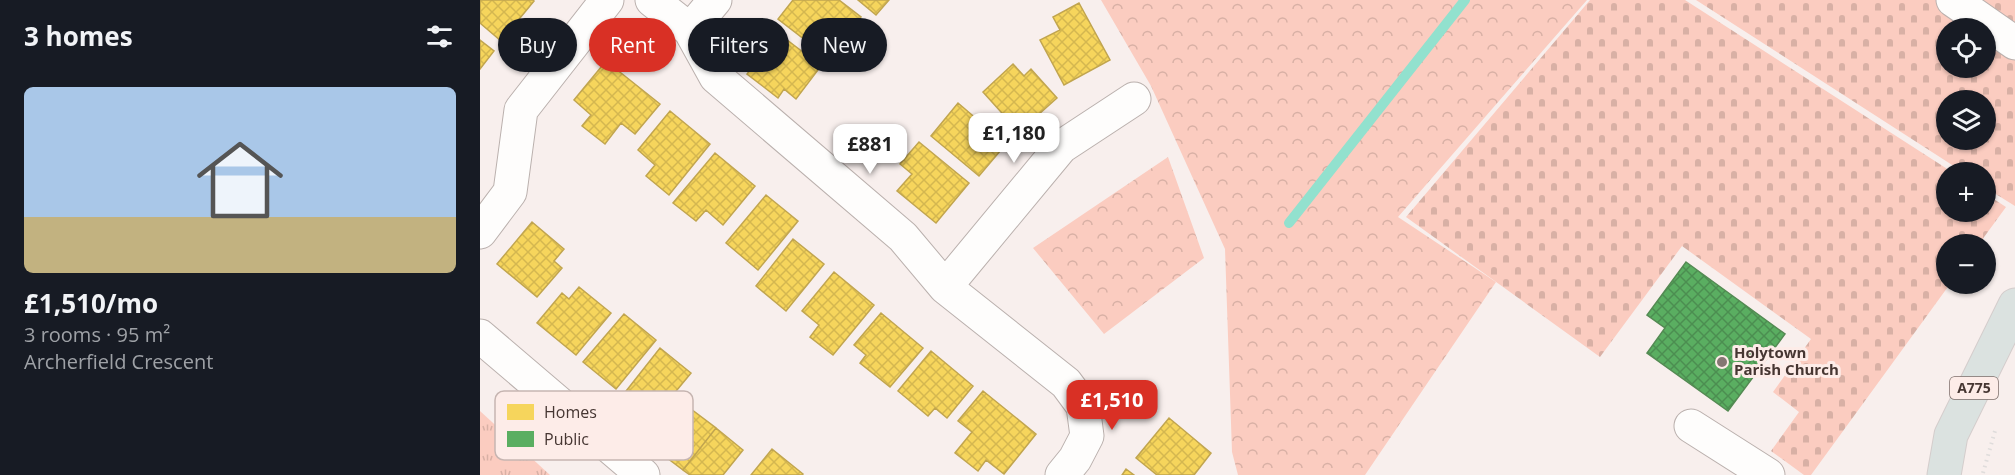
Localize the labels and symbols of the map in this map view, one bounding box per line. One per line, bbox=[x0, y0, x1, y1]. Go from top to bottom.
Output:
pin: £1,180 bbox=[965, 113, 1063, 164]
pin: £881 bbox=[834, 124, 906, 175]
place label: Holytown Parish Church bbox=[1734, 342, 1839, 379]
marker: Holytown Parish Church bbox=[1715, 355, 1729, 369]
road number: A775 bbox=[1950, 377, 1998, 399]
pin: £1,510 bbox=[1063, 380, 1161, 431]
legend bbox=[495, 391, 693, 460]
text: Homes bbox=[544, 401, 597, 423]
text: Public bbox=[544, 428, 589, 450]

